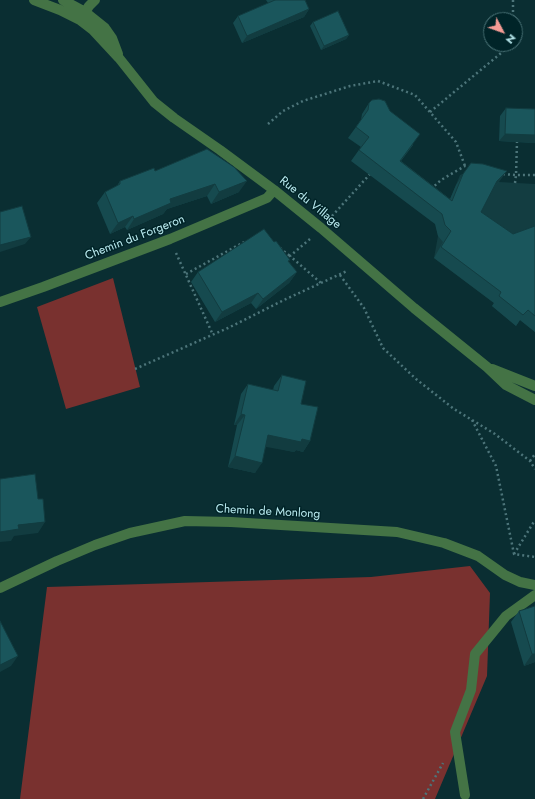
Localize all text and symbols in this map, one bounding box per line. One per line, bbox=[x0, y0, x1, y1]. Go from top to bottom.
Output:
north arrow bbox=[483, 12, 523, 52]
text: N bbox=[502, 31, 520, 48]
street label: Rue du Village bbox=[276, 174, 344, 232]
street label: Chemin du Forgeron bbox=[83, 212, 187, 264]
street label: Chemin de Monlong bbox=[215, 502, 321, 522]

